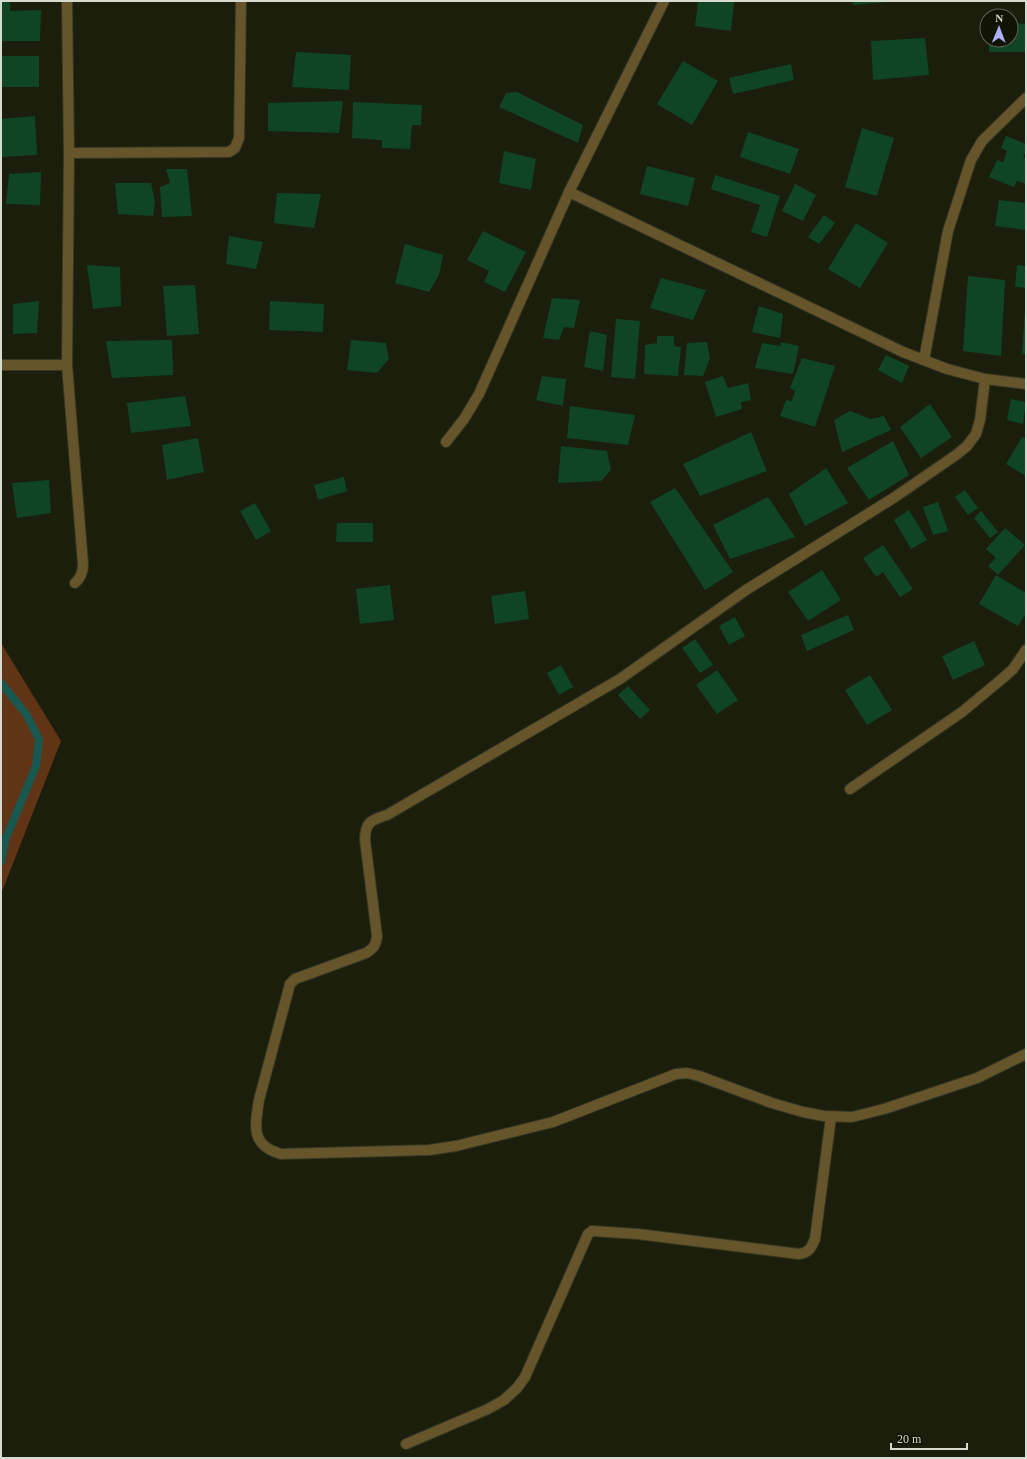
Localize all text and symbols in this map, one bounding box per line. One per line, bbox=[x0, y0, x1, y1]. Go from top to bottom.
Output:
north arrow bbox=[979, 8, 1019, 48]
text: N bbox=[995, 12, 1003, 24]
scale bar bbox=[891, 1425, 967, 1451]
text: 20 m bbox=[897, 1432, 922, 1446]

